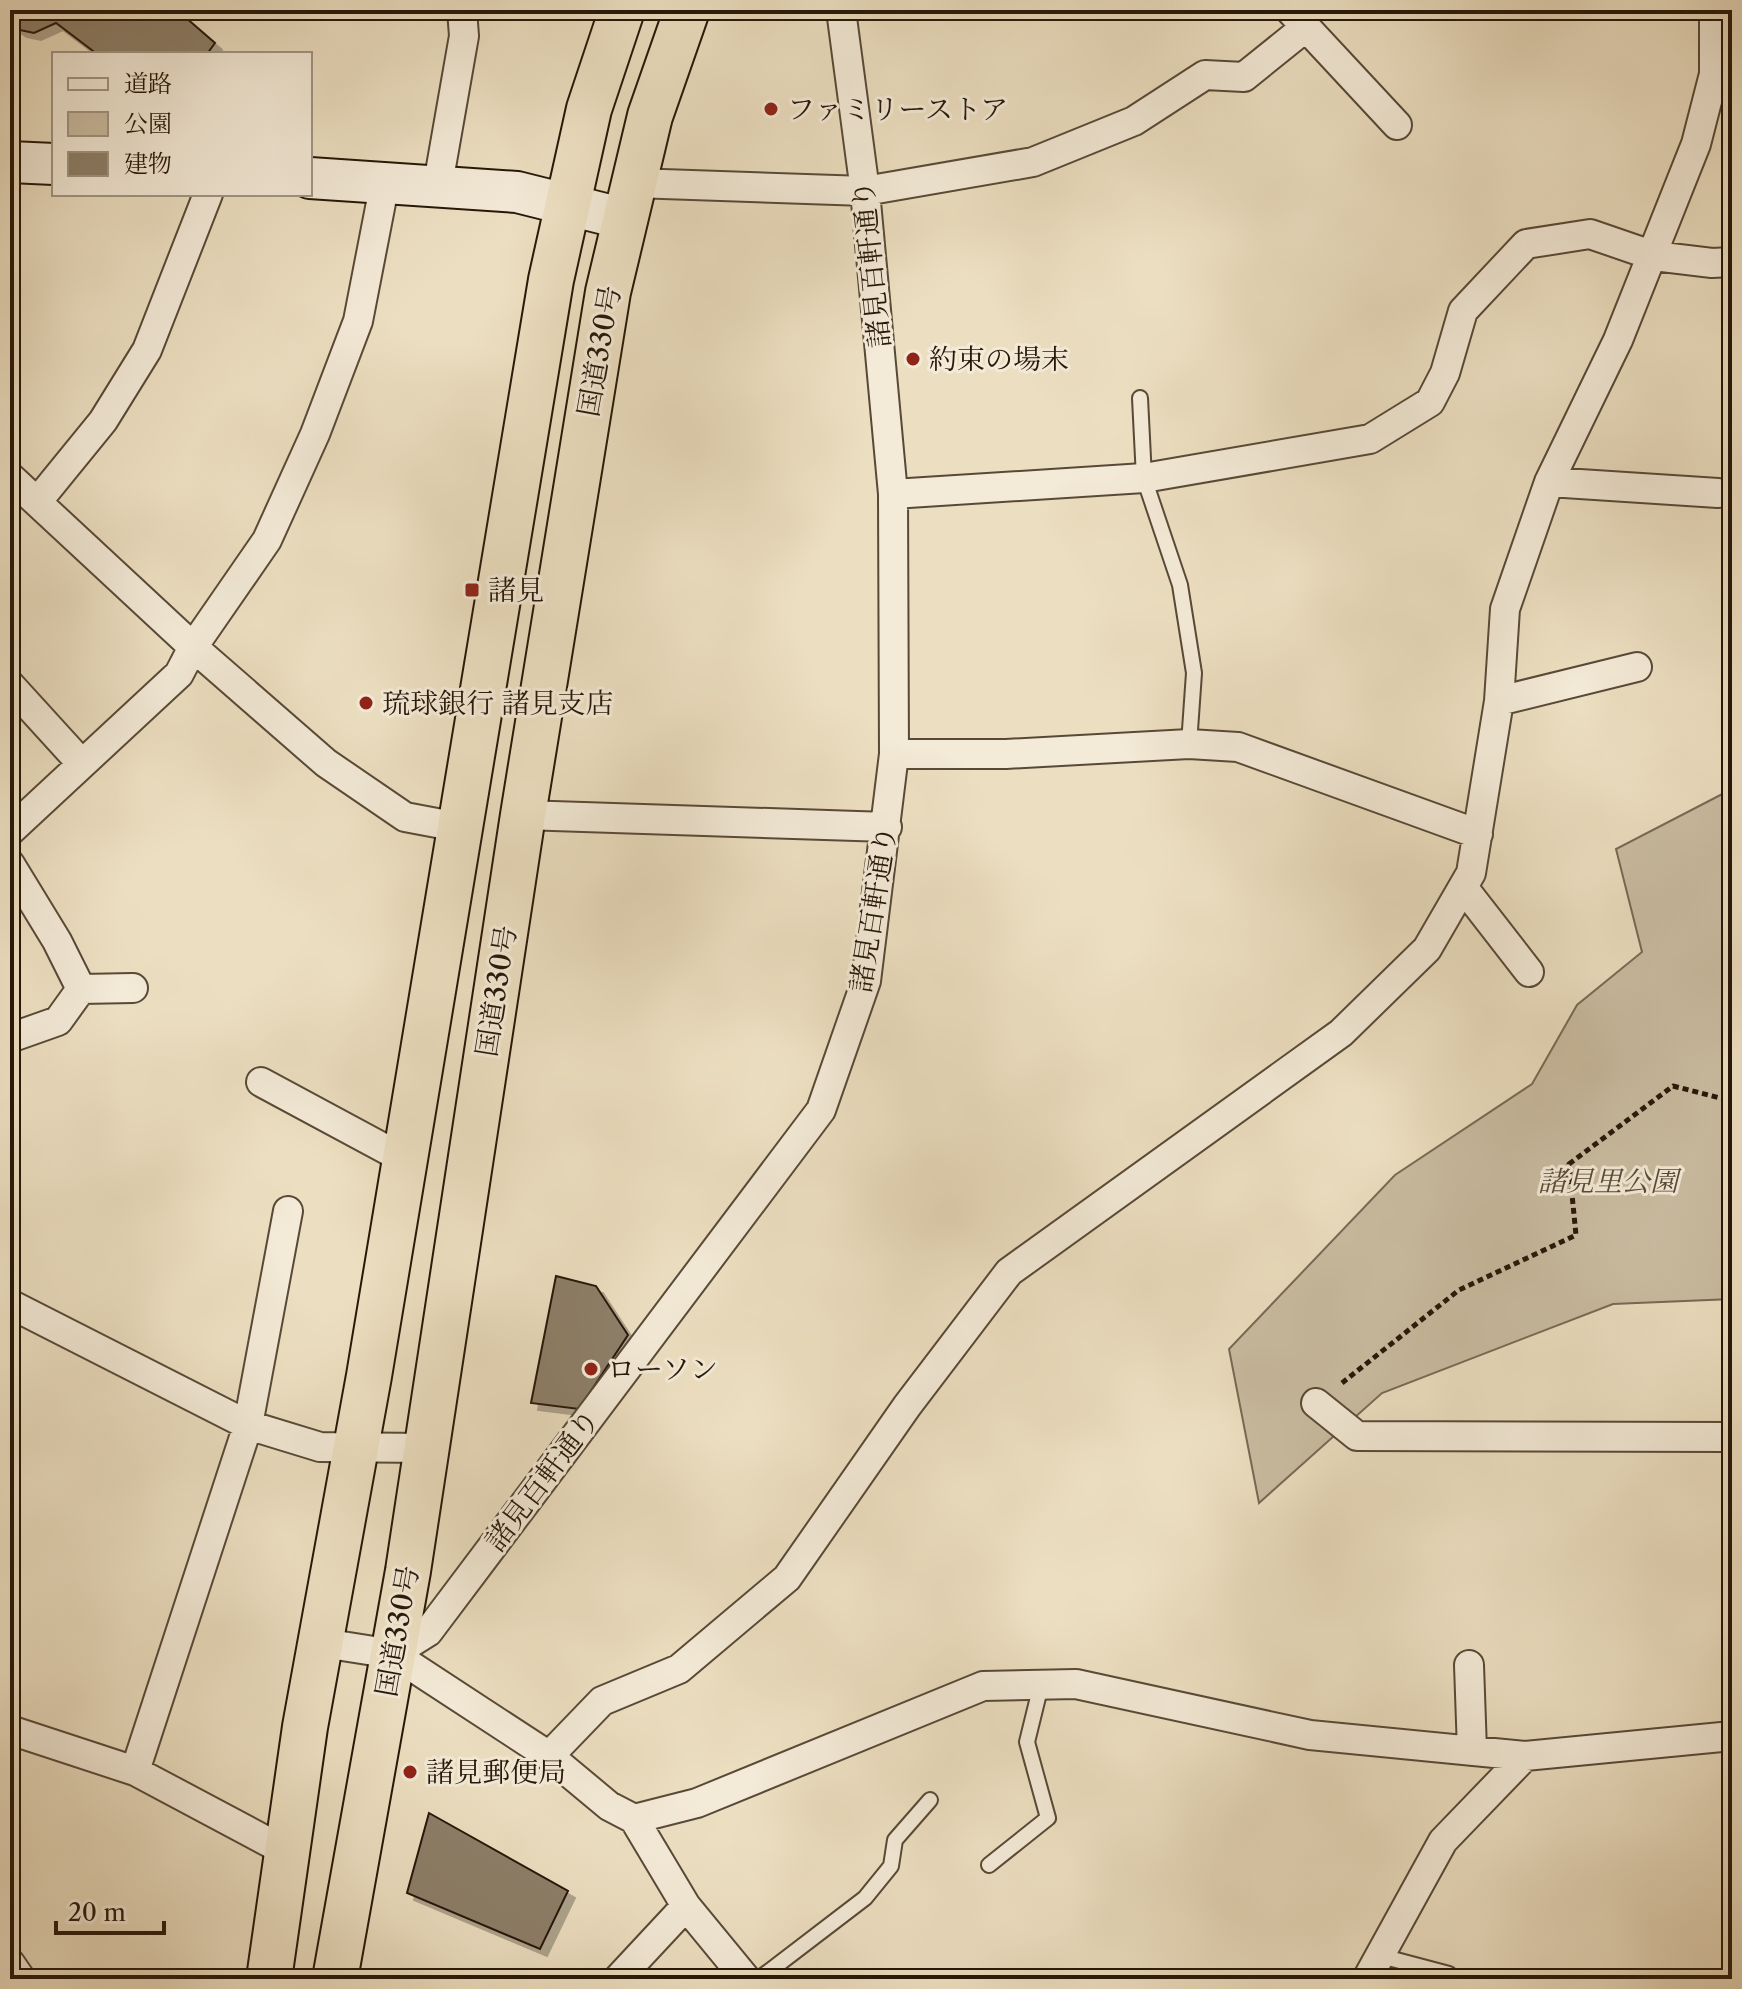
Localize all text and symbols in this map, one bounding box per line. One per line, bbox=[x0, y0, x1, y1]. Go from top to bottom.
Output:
legend bbox=[52, 52, 312, 196]
text: 道路 bbox=[124, 69, 172, 98]
place label: ファミリーストア bbox=[787, 92, 1008, 126]
marker: ファミリーストア bbox=[762, 100, 780, 118]
text: 公園 bbox=[124, 109, 172, 138]
text: 建物 bbox=[124, 149, 172, 178]
street label: 諸見百軒通り bbox=[845, 179, 897, 349]
street label: 国道330号 bbox=[571, 283, 627, 419]
place label: 約束の場末 bbox=[929, 342, 1069, 376]
marker: 約束の場末 bbox=[904, 350, 922, 368]
place label: 諸見 bbox=[488, 573, 544, 607]
marker: 諸見 bbox=[463, 581, 481, 599]
place label: 琉球銀行 諸見支店 bbox=[382, 686, 613, 720]
marker: 琉球銀行 諸見支店 bbox=[357, 694, 375, 712]
street label: 諸見百軒通り bbox=[843, 823, 903, 995]
street label: 国道330号 bbox=[469, 923, 523, 1059]
park label: 諸見里公園 bbox=[1538, 1164, 1682, 1198]
place label: ローソン bbox=[607, 1352, 718, 1386]
marker: ローソン bbox=[582, 1360, 600, 1378]
street label: 諸見百軒通り bbox=[478, 1403, 606, 1557]
street label: 国道330号 bbox=[369, 1563, 425, 1699]
place label: 諸見郵便局 bbox=[426, 1755, 566, 1789]
marker: 諸見郵便局 bbox=[401, 1763, 419, 1781]
scale bar bbox=[56, 1885, 164, 1935]
text: 20 m bbox=[68, 1898, 126, 1927]

